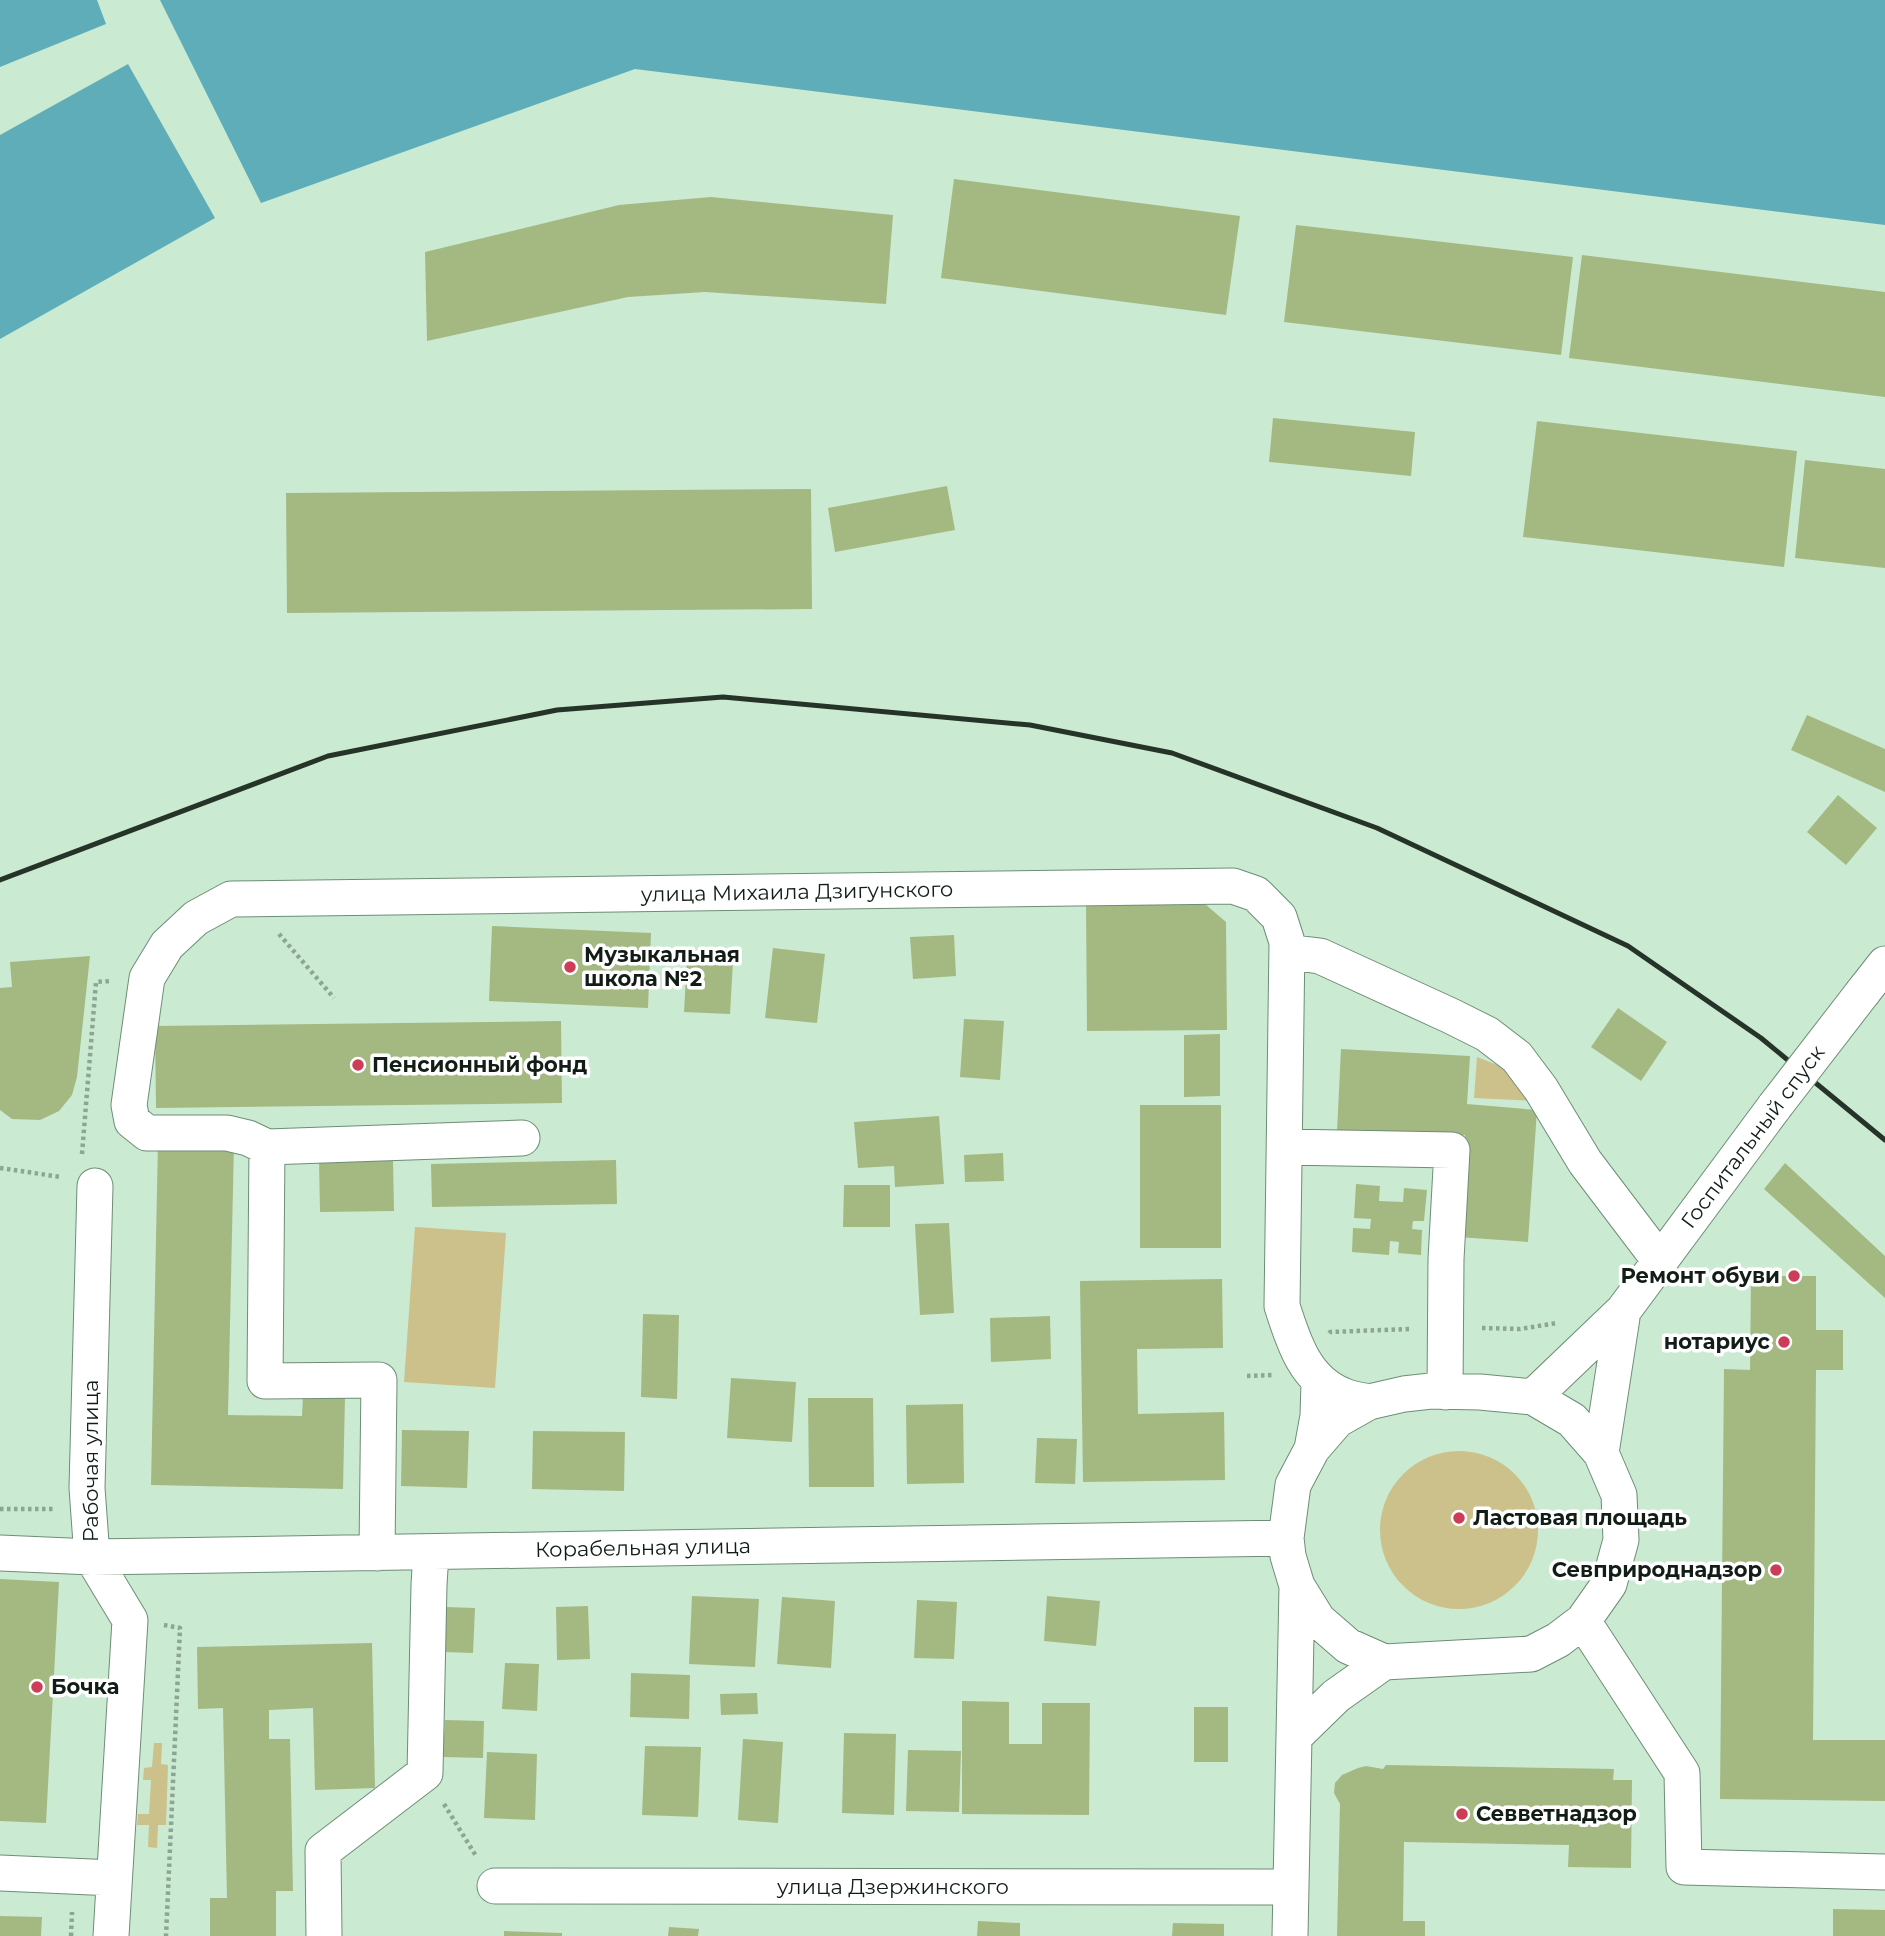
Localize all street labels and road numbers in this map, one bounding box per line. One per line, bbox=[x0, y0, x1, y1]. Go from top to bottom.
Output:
street label: улица Михаила Дзигунского bbox=[640, 876, 953, 907]
street label: Госпитальный спуск bbox=[1676, 1040, 1830, 1233]
street label: Рабочая улица bbox=[78, 1380, 103, 1542]
street label: Корабельная улица bbox=[535, 1533, 751, 1562]
street label: улица Дзержинского bbox=[776, 1874, 1009, 1899]

